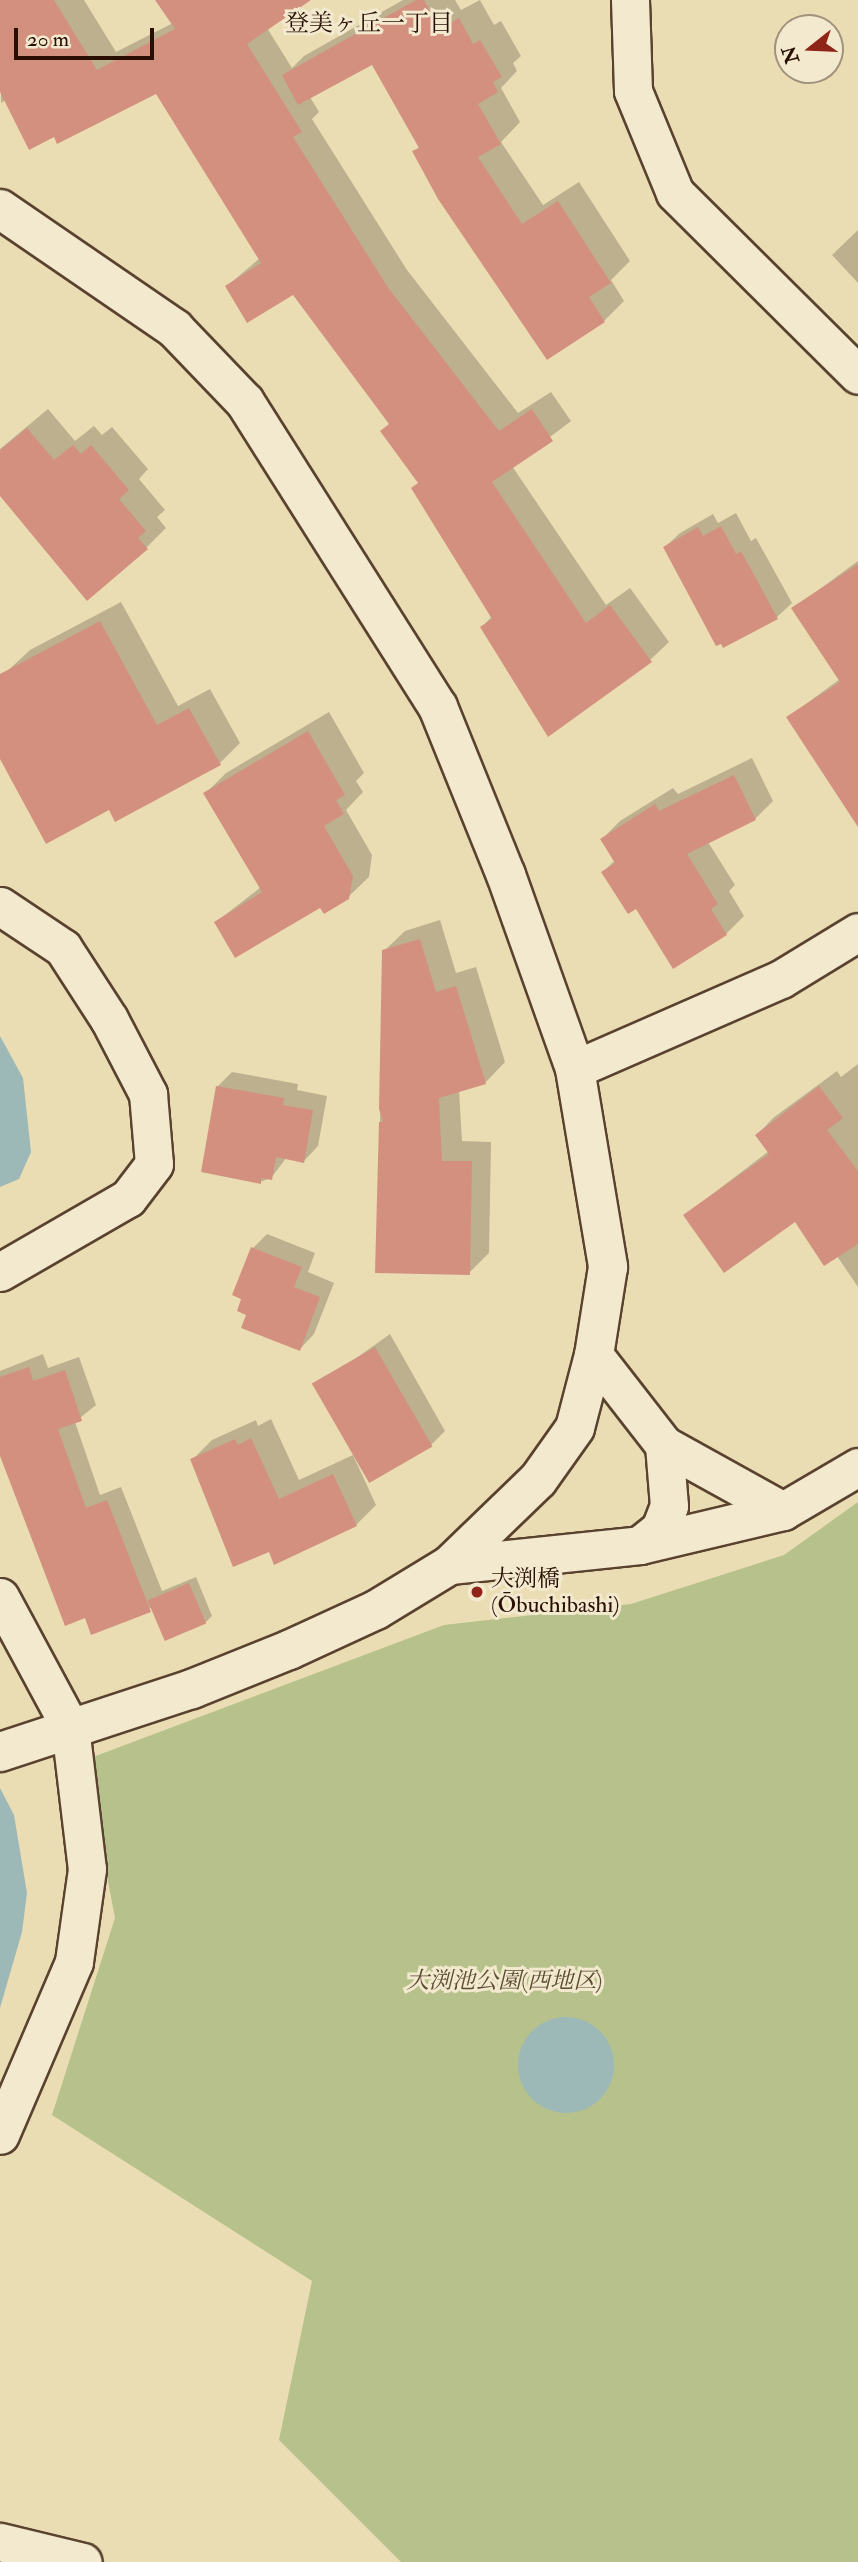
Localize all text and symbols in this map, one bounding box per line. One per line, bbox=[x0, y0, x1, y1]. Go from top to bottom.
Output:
district label: 登美ヶ丘一丁目 bbox=[285, 10, 453, 38]
scale bar bbox=[18, 14, 158, 58]
north arrow bbox=[774, 14, 844, 84]
text: 20 m bbox=[27, 26, 69, 53]
text: N bbox=[777, 43, 805, 67]
place label: 大渕橋 (Ōbuchibashi) bbox=[491, 1565, 619, 1619]
marker: 大渕橋 (Ōbuchibashi) bbox=[469, 1584, 485, 1600]
park label: 大渕池公園(西地区) bbox=[406, 1967, 602, 1995]

